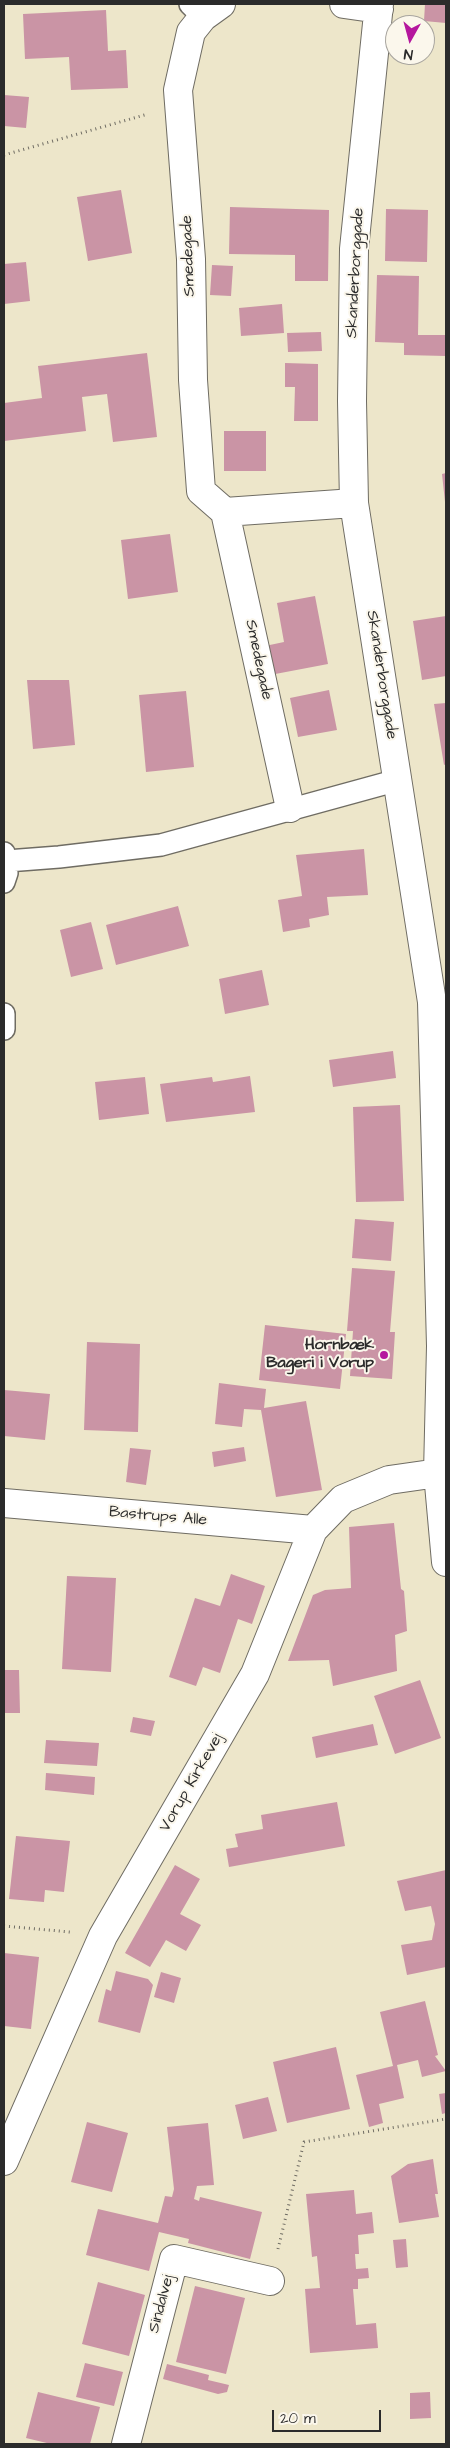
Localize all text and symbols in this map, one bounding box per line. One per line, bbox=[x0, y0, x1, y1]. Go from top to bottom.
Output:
north arrow bbox=[385, 15, 435, 65]
text: N bbox=[403, 43, 414, 64]
street label: Skanderborggade bbox=[343, 207, 369, 339]
street label: Smedegade bbox=[178, 215, 200, 297]
street label: Skanderborggade bbox=[361, 609, 401, 741]
street label: Smedegade bbox=[240, 618, 276, 702]
place label: Hornbæk Bageri i Vorup bbox=[266, 1336, 374, 1374]
marker: Hornbæk Bageri i Vorup bbox=[378, 1349, 390, 1361]
street label: Bastrups Alle bbox=[108, 1503, 208, 1531]
street label: Vorup Kirkevej bbox=[156, 1730, 228, 1836]
street label: Sindalvej bbox=[145, 2273, 179, 2335]
scale bar bbox=[275, 2400, 384, 2432]
text: 20 m bbox=[280, 2408, 316, 2429]

